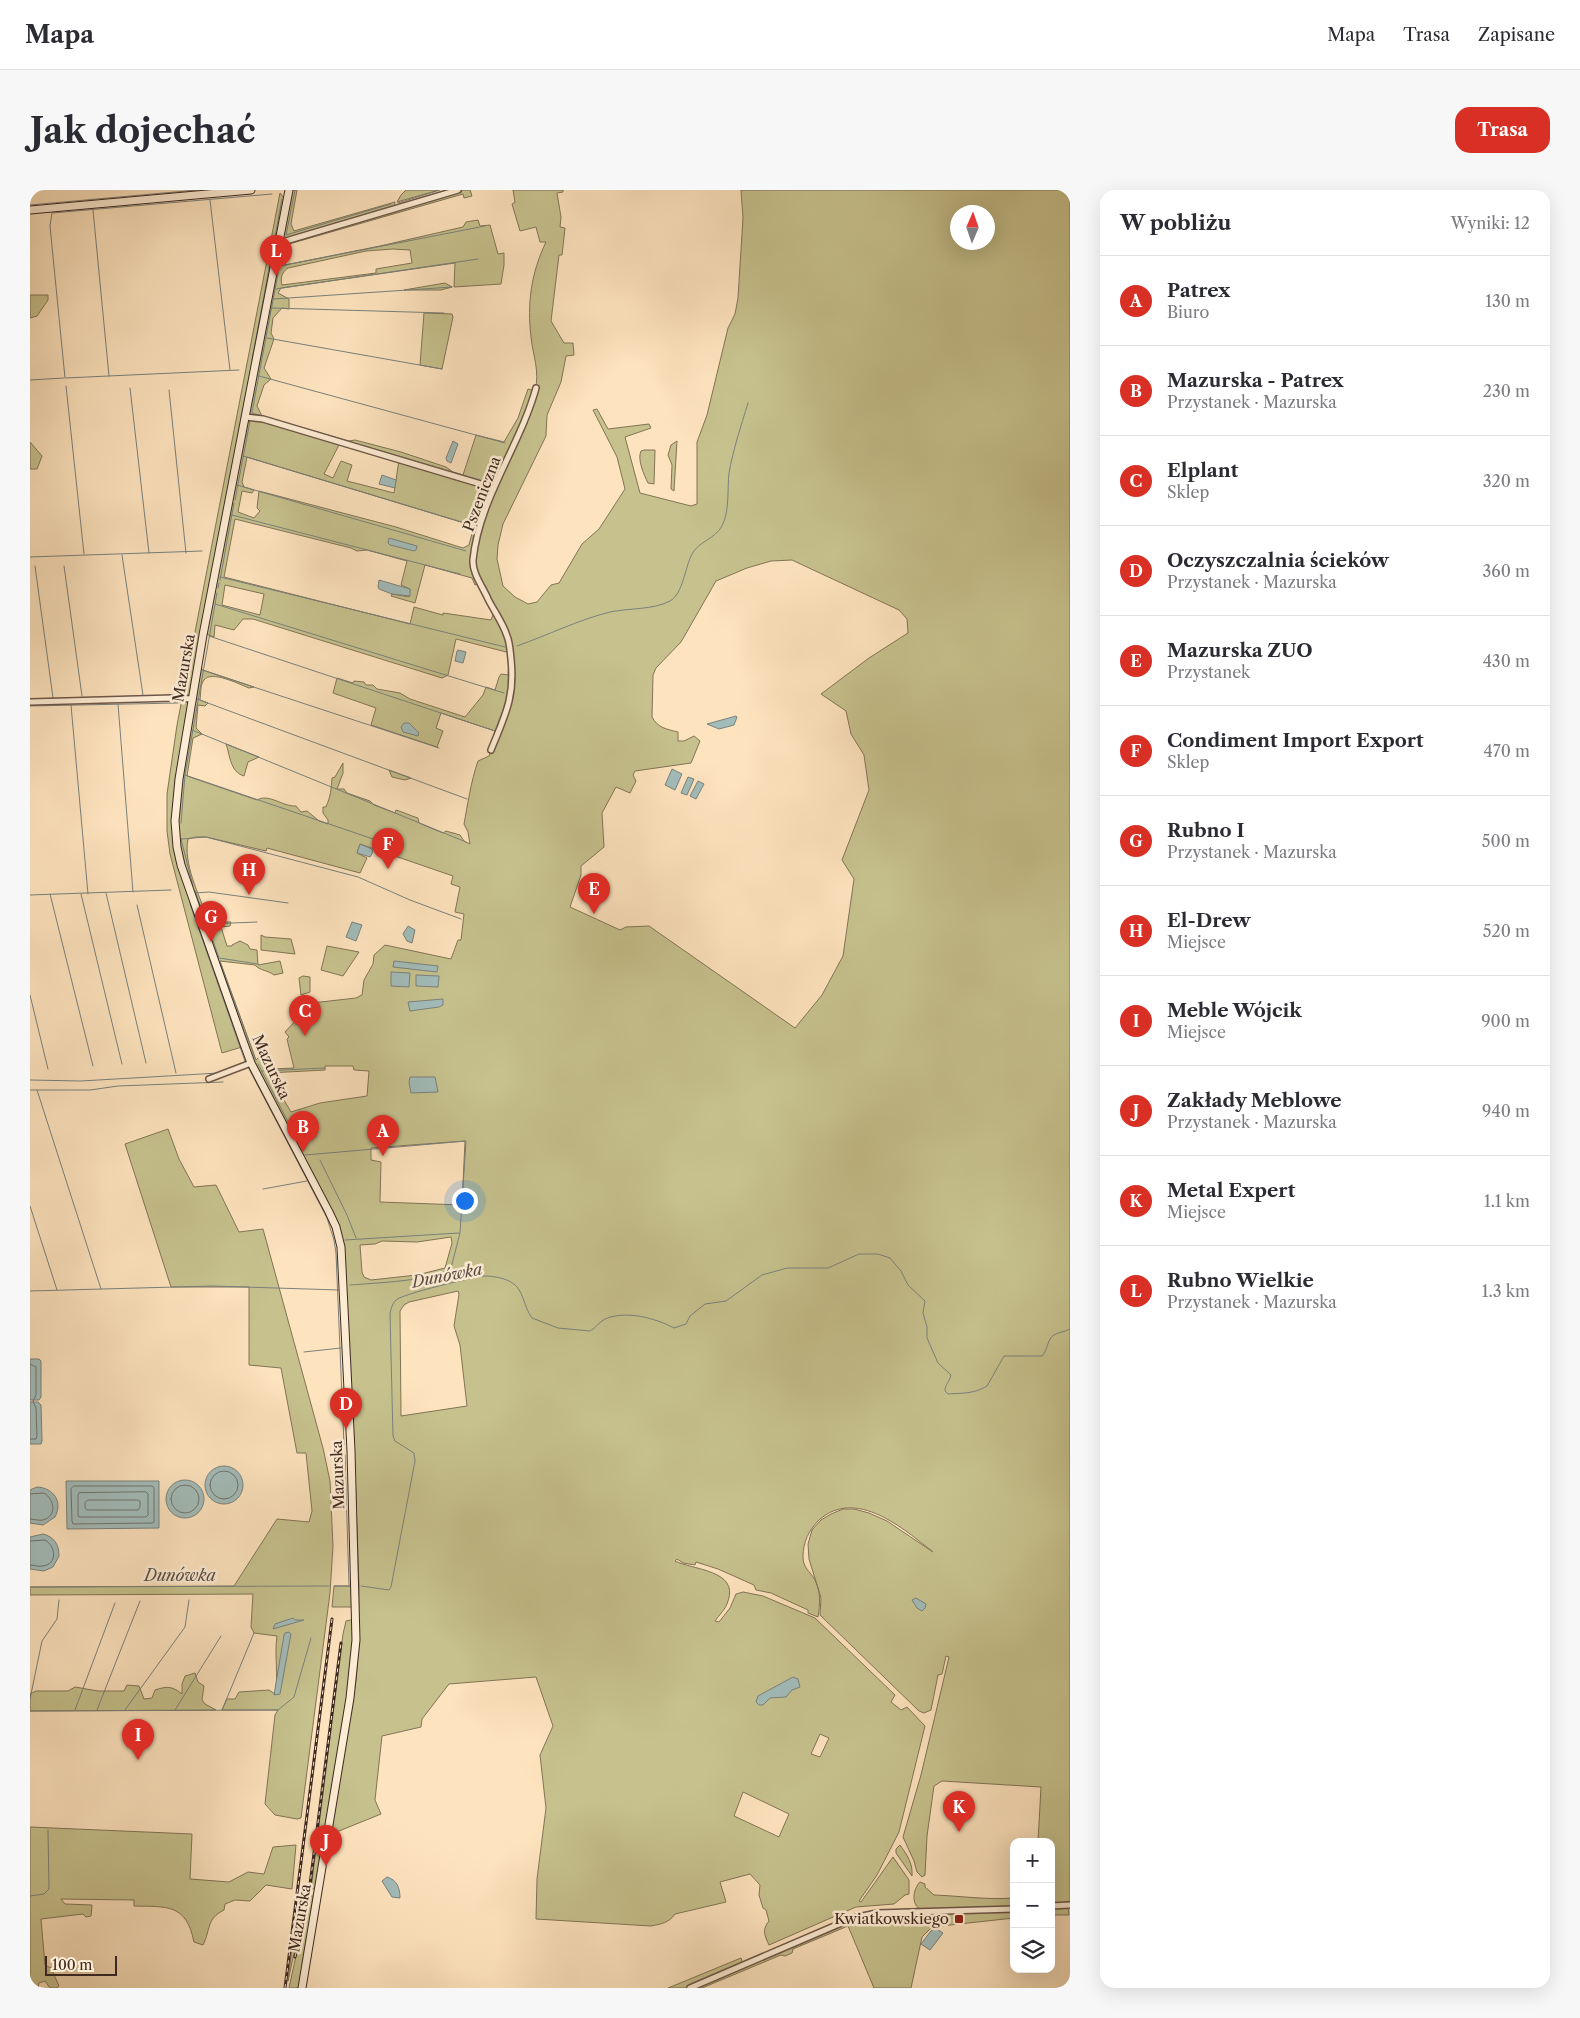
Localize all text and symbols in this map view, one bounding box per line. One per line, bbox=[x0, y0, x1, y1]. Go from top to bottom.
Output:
text: Mapa bbox=[25, 20, 94, 49]
text: Mapa bbox=[1327, 24, 1375, 46]
text: Trasa bbox=[1403, 24, 1450, 46]
text: Zapisane bbox=[1478, 24, 1555, 46]
button: Trasa bbox=[1455, 107, 1550, 153]
text: Jak dojechać bbox=[30, 109, 256, 152]
north arrow bbox=[950, 205, 995, 250]
text: W pobliżu bbox=[1120, 210, 1231, 235]
text: Wyniki: 12 bbox=[1451, 213, 1530, 233]
pin: L bbox=[260, 235, 292, 276]
text: Patrex bbox=[1167, 279, 1230, 302]
text: A bbox=[1130, 291, 1142, 311]
text: 130 m bbox=[1485, 291, 1530, 311]
text: Biuro bbox=[1167, 302, 1209, 322]
text: Mazurska - Patrex bbox=[1167, 369, 1344, 392]
text: B bbox=[1130, 381, 1142, 401]
text: 230 m bbox=[1483, 381, 1530, 401]
text: Przystanek · Mazurska bbox=[1167, 392, 1337, 412]
street label: Pszeniczna bbox=[458, 453, 505, 534]
text: Elplant bbox=[1167, 459, 1238, 482]
text: C bbox=[1130, 471, 1142, 491]
text: 320 m bbox=[1483, 471, 1530, 491]
text: Sklep bbox=[1167, 482, 1209, 502]
text: Oczyszczalnia ścieków bbox=[1167, 549, 1389, 572]
text: D bbox=[1129, 561, 1143, 581]
text: 360 m bbox=[1483, 561, 1530, 581]
text: Przystanek · Mazurska bbox=[1167, 572, 1337, 592]
street label: Mazurska bbox=[168, 632, 199, 704]
text: Mazurska ZUO bbox=[1167, 639, 1313, 662]
text: E bbox=[1130, 651, 1142, 671]
text: 430 m bbox=[1483, 651, 1530, 671]
text: Przystanek bbox=[1167, 662, 1250, 682]
text: Condiment Import Export bbox=[1167, 729, 1424, 752]
text: F bbox=[1131, 741, 1141, 761]
text: 470 m bbox=[1484, 741, 1530, 761]
text: Sklep bbox=[1167, 752, 1209, 772]
text: Rubno I bbox=[1167, 819, 1244, 842]
pin: F bbox=[372, 828, 404, 869]
text: G bbox=[1129, 831, 1143, 851]
text: 500 m bbox=[1482, 831, 1530, 851]
text: Przystanek · Mazurska bbox=[1167, 842, 1337, 862]
pin: H bbox=[233, 854, 265, 895]
pin: E bbox=[578, 873, 610, 914]
pin: G bbox=[195, 901, 227, 942]
text: El-Drew bbox=[1167, 909, 1250, 932]
text: H bbox=[1129, 921, 1143, 941]
text: 520 m bbox=[1483, 921, 1530, 941]
text: Miejsce bbox=[1167, 932, 1226, 952]
pin: C bbox=[289, 995, 321, 1036]
text: Meble Wójcik bbox=[1167, 999, 1302, 1022]
text: I bbox=[1133, 1011, 1139, 1031]
text: 900 m bbox=[1481, 1011, 1530, 1031]
text: Miejsce bbox=[1167, 1022, 1226, 1042]
street label: Mazurska bbox=[248, 1031, 295, 1102]
text: Zakłady Meblowe bbox=[1167, 1089, 1342, 1112]
text: J bbox=[1133, 1101, 1139, 1121]
text: 940 m bbox=[1482, 1101, 1530, 1121]
pin: B bbox=[287, 1111, 319, 1152]
text: Przystanek · Mazurska bbox=[1167, 1112, 1337, 1132]
pin: A bbox=[367, 1115, 399, 1156]
text: Metal Expert bbox=[1167, 1179, 1295, 1202]
your location bbox=[452, 1188, 478, 1214]
text: K bbox=[1130, 1191, 1142, 1211]
text: 1.1 km bbox=[1484, 1191, 1530, 1211]
text: Miejsce bbox=[1167, 1202, 1226, 1222]
water label: Dunówka bbox=[408, 1258, 484, 1292]
text: Rubno Wielkie bbox=[1167, 1269, 1314, 1292]
text: L bbox=[1130, 1281, 1142, 1301]
text: 1.3 km bbox=[1482, 1281, 1530, 1301]
text: Przystanek · Mazurska bbox=[1167, 1292, 1337, 1312]
pin: D bbox=[330, 1388, 362, 1429]
street label: Mazurska bbox=[327, 1440, 348, 1510]
water label: Dunówka bbox=[142, 1565, 216, 1585]
pin: I bbox=[122, 1719, 154, 1760]
pin: K bbox=[943, 1791, 975, 1832]
pin: J bbox=[310, 1825, 342, 1866]
map controls bbox=[1010, 1838, 1055, 1973]
button: + bbox=[1010, 1838, 1055, 1883]
street label: Mazurska bbox=[284, 1882, 315, 1954]
button: − bbox=[1010, 1883, 1055, 1928]
place label: Kwiatkowskiego bbox=[834, 1909, 949, 1928]
marker: Kwiatkowskiego bbox=[953, 1913, 965, 1925]
button: layers bbox=[1010, 1928, 1055, 1973]
scale bar bbox=[45, 1953, 118, 1976]
text: 100 m bbox=[52, 1956, 92, 1974]

